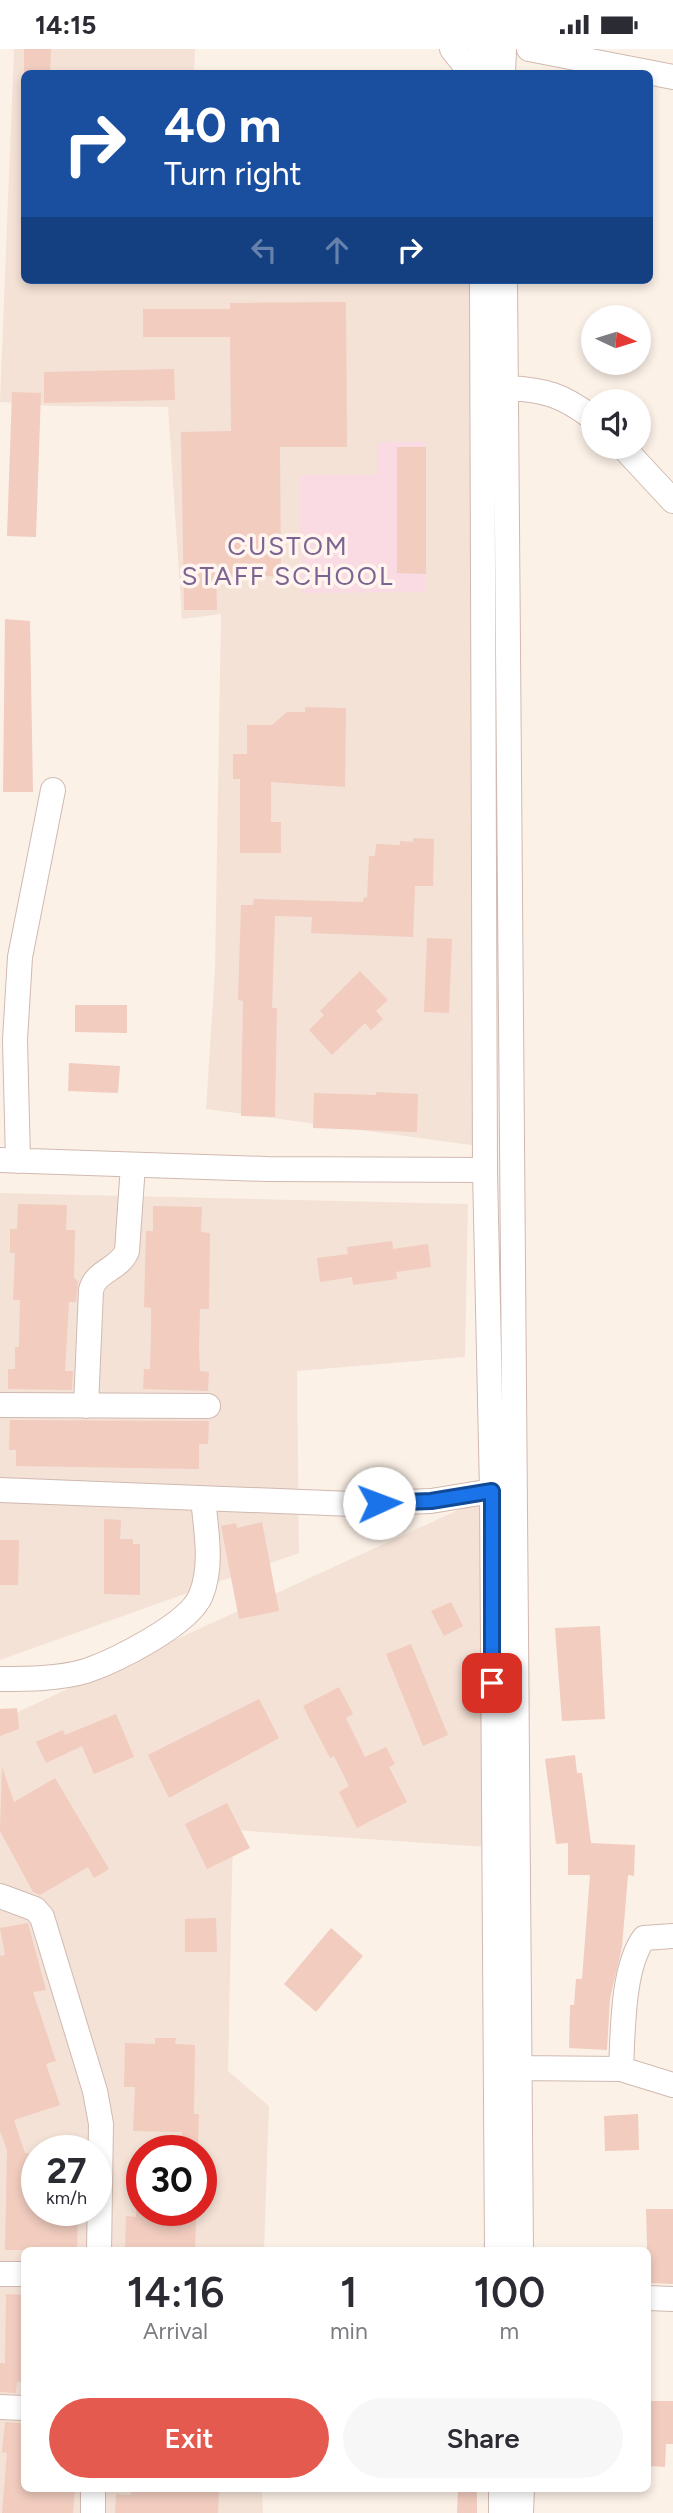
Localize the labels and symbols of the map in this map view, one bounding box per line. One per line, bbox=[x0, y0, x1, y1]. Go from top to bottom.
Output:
north arrow bbox=[581, 305, 651, 375]
district label: CUSTOM STAFF SCHOOL bbox=[182, 530, 394, 592]
position arrow bbox=[342, 1466, 416, 1540]
pin bbox=[462, 1653, 522, 1713]
speed limit sign: 30 bbox=[126, 2135, 217, 2226]

